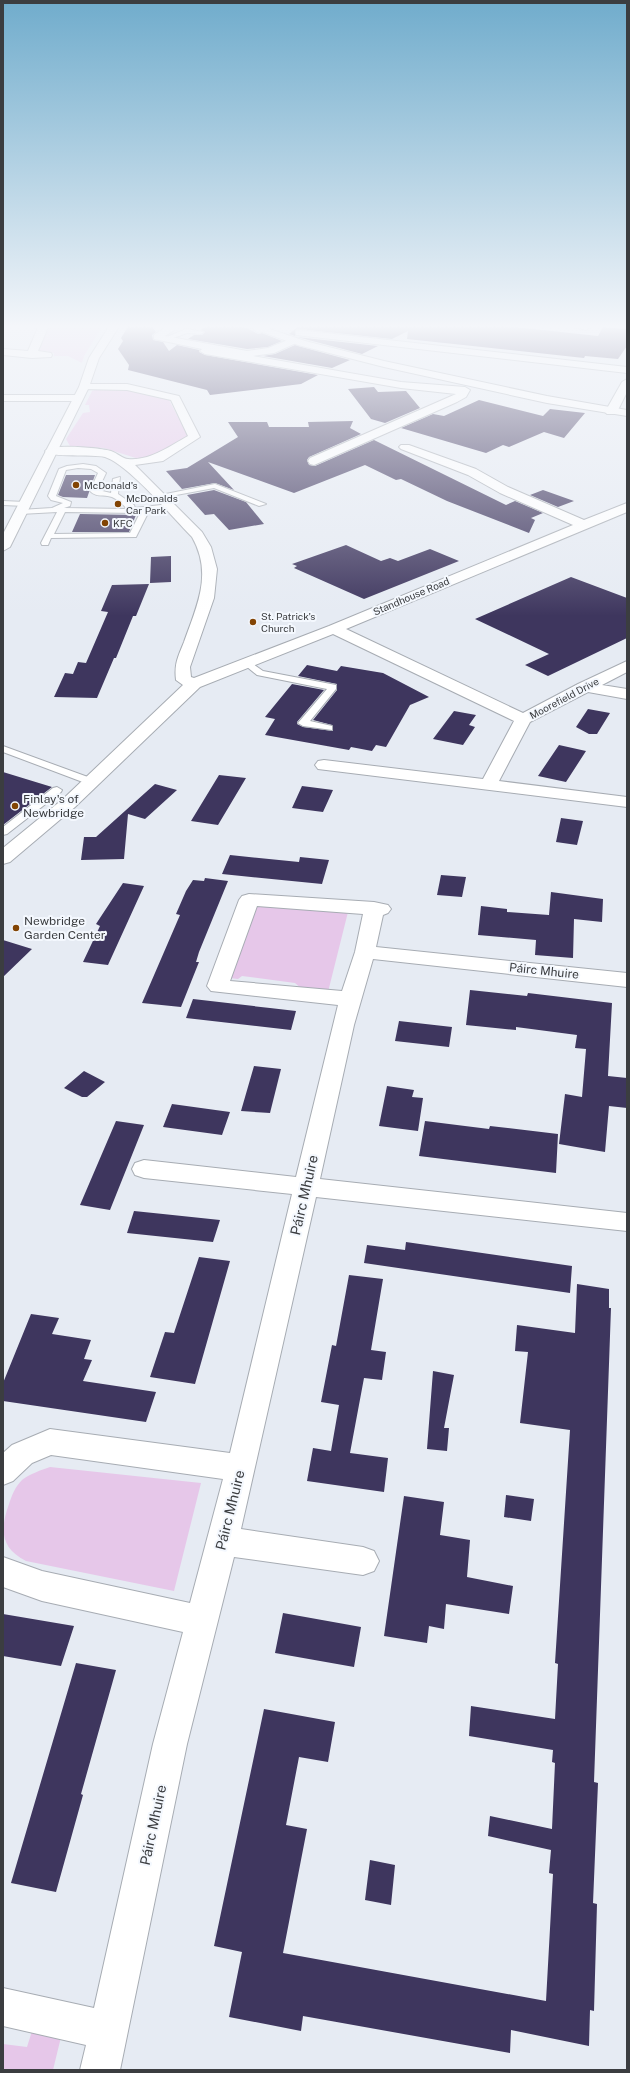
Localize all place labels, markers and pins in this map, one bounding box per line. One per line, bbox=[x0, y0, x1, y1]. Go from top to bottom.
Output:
place label: McDonald's bbox=[84, 479, 137, 491]
marker: McDonald's bbox=[71, 480, 81, 490]
place label: McDonalds Car Park bbox=[126, 492, 178, 516]
marker: McDonalds Car Park bbox=[113, 499, 123, 509]
place label: KFC bbox=[113, 517, 133, 529]
marker: KFC bbox=[100, 518, 110, 528]
place label: St. Patrick's Church bbox=[261, 610, 315, 634]
marker: St. Patrick's Church bbox=[248, 617, 258, 627]
place label: Finlay's of Newbridge bbox=[23, 792, 84, 820]
marker: Finlay's of Newbridge bbox=[10, 801, 20, 811]
place label: Newbridge Garden Center bbox=[24, 914, 106, 942]
marker: Newbridge Garden Center bbox=[11, 923, 21, 933]

